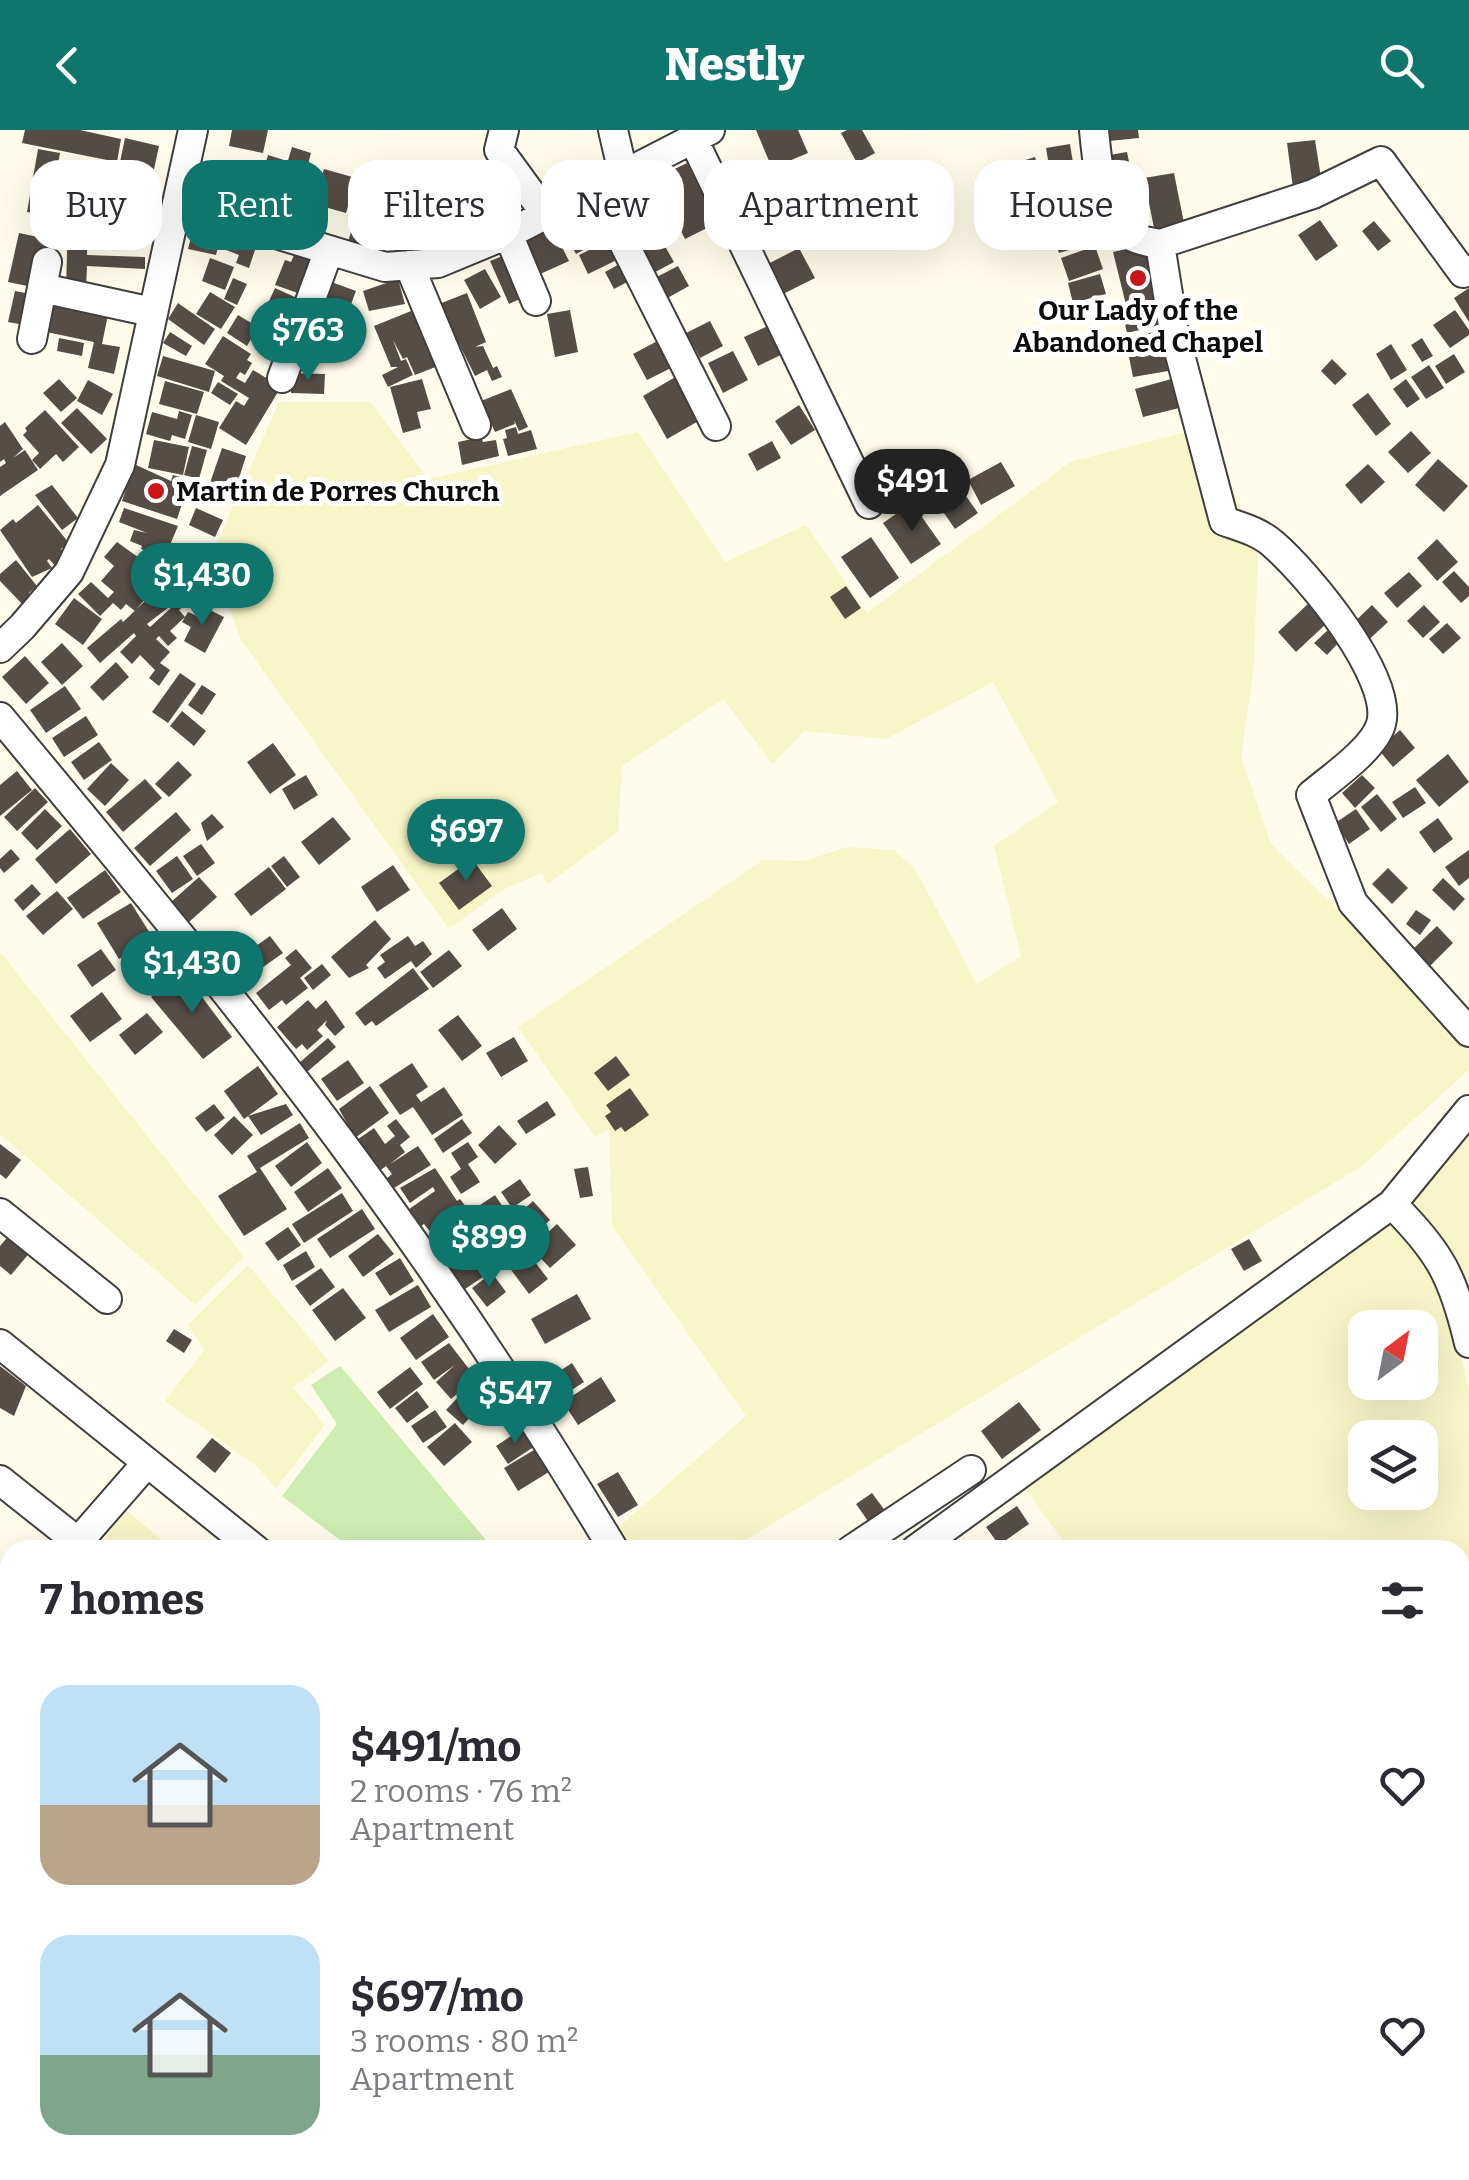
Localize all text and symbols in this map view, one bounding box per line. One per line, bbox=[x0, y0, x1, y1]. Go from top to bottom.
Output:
icon: back bbox=[40, 38, 95, 93]
text: Nestly bbox=[665, 38, 804, 92]
icon: search bbox=[1374, 38, 1429, 93]
chip: Buy bbox=[30, 160, 162, 250]
chip: Rent bbox=[182, 160, 328, 250]
chip: Filters bbox=[348, 160, 521, 250]
chip: New bbox=[541, 160, 684, 250]
chip: Apartment bbox=[704, 160, 954, 250]
chip: House bbox=[974, 160, 1149, 250]
marker: Our Lady of the Abandoned Chapel bbox=[1127, 267, 1149, 289]
place label: Our Lady of the Abandoned Chapel bbox=[1013, 294, 1263, 359]
pin: $763 bbox=[249, 298, 367, 383]
text: $763 bbox=[272, 311, 344, 349]
pin: $491 bbox=[853, 449, 971, 534]
text: $491 bbox=[876, 462, 948, 500]
place label: Martin de Porres Church bbox=[176, 475, 500, 508]
marker: Martin de Porres Church bbox=[145, 480, 167, 502]
pin: $1,430 bbox=[121, 543, 283, 628]
text: $1,430 bbox=[153, 556, 251, 594]
pin: $697 bbox=[407, 799, 525, 884]
text: $697 bbox=[429, 812, 503, 850]
pin: $1,430 bbox=[111, 931, 273, 1016]
text: $1,430 bbox=[143, 944, 241, 982]
pin: $899 bbox=[430, 1205, 548, 1290]
text: $899 bbox=[451, 1218, 527, 1256]
north arrow bbox=[1348, 1310, 1438, 1400]
map controls bbox=[1348, 1310, 1438, 1510]
pin: $547 bbox=[456, 1361, 574, 1446]
text: $547 bbox=[478, 1374, 552, 1412]
button: layers bbox=[1348, 1420, 1438, 1510]
icon: filters bbox=[1375, 1573, 1430, 1628]
text: 7 homes bbox=[40, 1575, 205, 1625]
text: $491/mo bbox=[350, 1722, 521, 1772]
icon: home bbox=[120, 1725, 240, 1845]
icon: heart bbox=[1375, 1758, 1430, 1813]
text: 2 rooms · 76 m² bbox=[350, 1772, 572, 1810]
text: Apartment bbox=[350, 1810, 514, 1848]
text: $697/mo bbox=[350, 1972, 524, 2022]
icon: home bbox=[120, 1975, 240, 2095]
icon: heart bbox=[1375, 2008, 1430, 2063]
text: 3 rooms · 80 m² bbox=[350, 2022, 578, 2060]
text: Apartment bbox=[350, 2060, 514, 2098]

